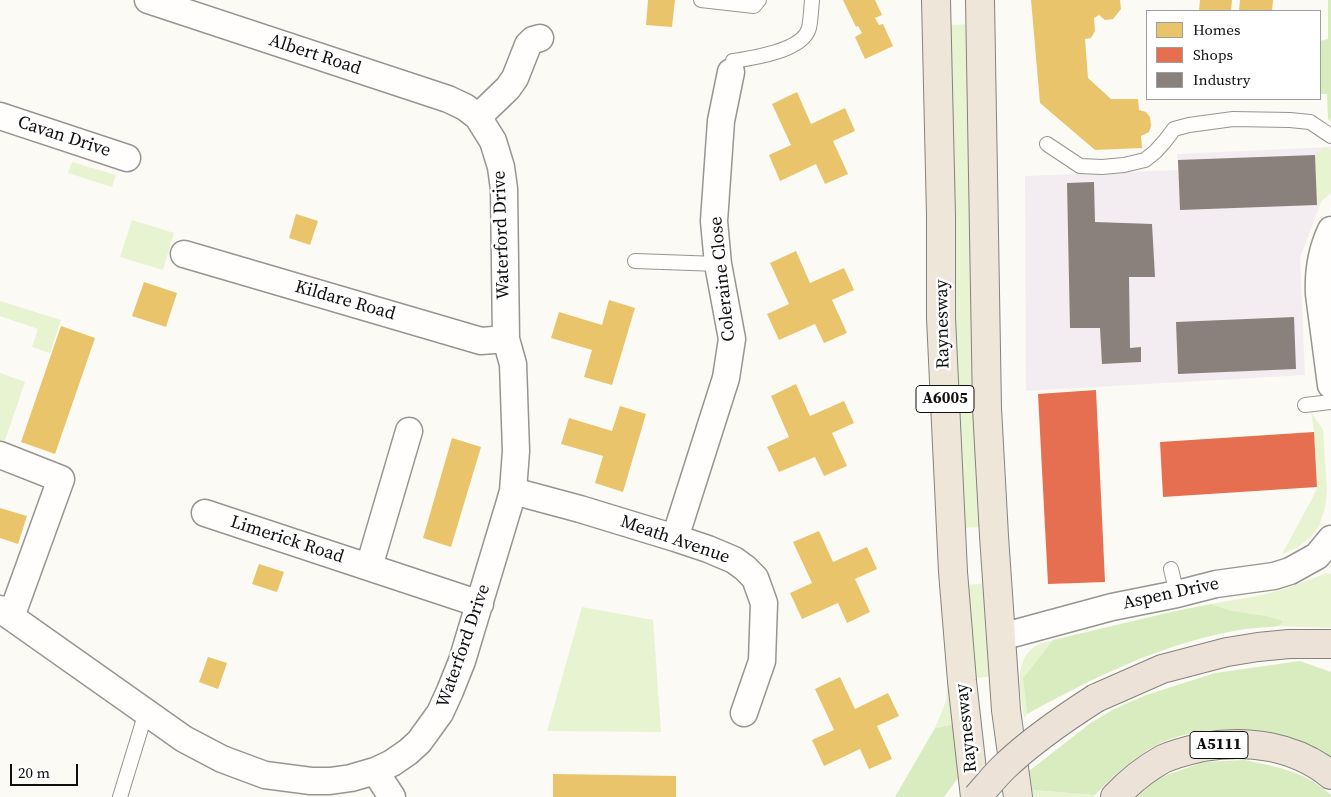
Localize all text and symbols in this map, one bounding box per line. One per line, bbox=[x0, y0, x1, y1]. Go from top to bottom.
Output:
legend bbox=[1146, 10, 1321, 100]
text: Homes bbox=[1193, 19, 1240, 40]
street label: Albert Road bbox=[266, 30, 364, 80]
text: Shops bbox=[1193, 44, 1233, 65]
text: Industry bbox=[1193, 69, 1250, 90]
street label: Cavan Drive bbox=[15, 112, 113, 162]
street label: Waterford Drive bbox=[489, 170, 515, 300]
street label: Coleraine Close bbox=[706, 216, 740, 342]
street label: Kildare Road bbox=[292, 276, 398, 326]
street label: Raynesway bbox=[931, 279, 955, 369]
road number: A6005 bbox=[916, 386, 974, 412]
street label: Meath Avenue bbox=[618, 511, 732, 569]
street label: Limerick Road bbox=[228, 512, 346, 568]
street label: Aspen Drive bbox=[1121, 573, 1221, 615]
street label: Waterford Drive bbox=[433, 581, 495, 711]
street label: Raynesway bbox=[952, 682, 982, 774]
road number: A5111 bbox=[1190, 732, 1248, 758]
scale bar bbox=[12, 754, 80, 786]
text: 20 m bbox=[18, 762, 50, 783]

